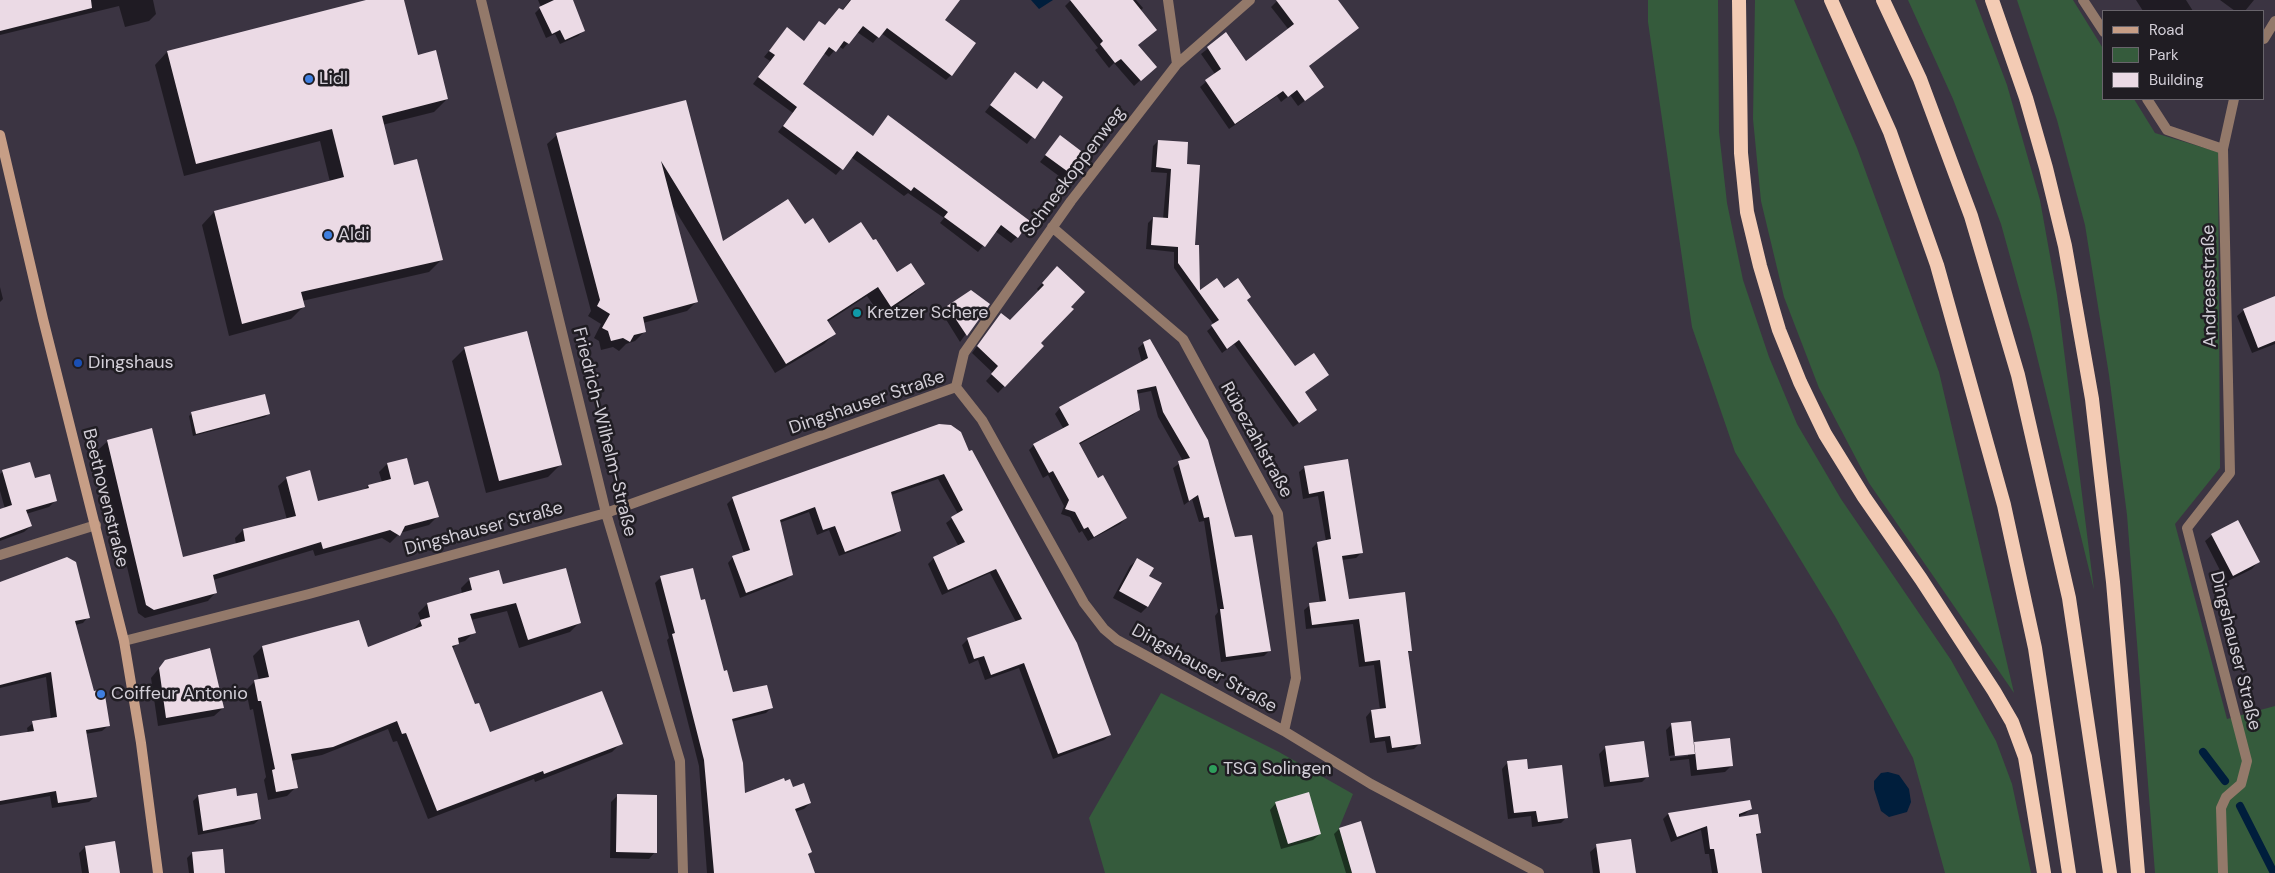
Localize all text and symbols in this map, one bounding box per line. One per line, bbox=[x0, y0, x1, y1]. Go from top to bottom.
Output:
legend bbox=[2102, 10, 2265, 100]
text: Road bbox=[2149, 20, 2184, 40]
text: Park bbox=[2149, 45, 2179, 65]
place label: Lidl bbox=[319, 68, 348, 90]
text: Building bbox=[2149, 70, 2204, 90]
marker: Lidl bbox=[303, 73, 315, 85]
street label: Schneekoppenweg bbox=[1018, 103, 1130, 241]
place label: Aldi bbox=[338, 224, 370, 246]
street label: Andreasstraße bbox=[2198, 224, 2222, 348]
marker: Aldi bbox=[322, 229, 334, 241]
place label: Kretzer Schere bbox=[867, 302, 989, 324]
marker: Kretzer Schere bbox=[851, 307, 863, 319]
street label: Friedrich-Wilhelm-Straße bbox=[568, 325, 640, 539]
place label: Dingshaus bbox=[88, 352, 174, 374]
marker: Dingshaus bbox=[72, 357, 84, 369]
street label: Dingshauser Straße bbox=[786, 366, 948, 440]
street label: Rübezahlstraße bbox=[1215, 378, 1297, 502]
street label: Beethovenstraße bbox=[77, 426, 133, 570]
street label: Dingshauser Straße bbox=[402, 497, 566, 561]
street label: Dingshauser Straße bbox=[2205, 569, 2265, 733]
street label: Dingshauser Straße bbox=[1127, 620, 1281, 718]
place label: Coiffeur Antonio bbox=[111, 683, 248, 705]
marker: Coiffeur Antonio bbox=[95, 688, 107, 700]
place label: TSG Solingen bbox=[1223, 758, 1332, 780]
marker: TSG Solingen bbox=[1207, 763, 1219, 775]

